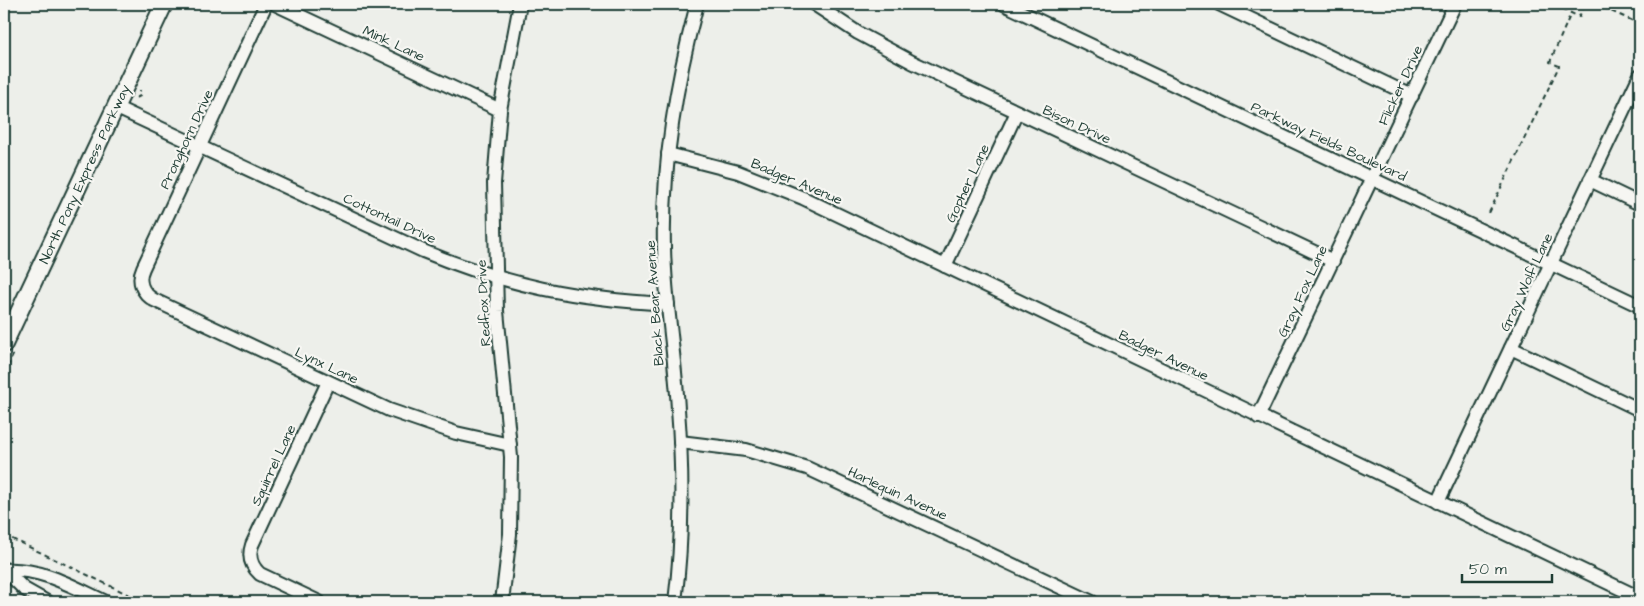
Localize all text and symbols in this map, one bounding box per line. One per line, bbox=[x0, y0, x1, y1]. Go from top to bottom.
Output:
street label: Mink Lane bbox=[359, 21, 428, 67]
street label: Flicker Drive bbox=[1374, 42, 1428, 129]
street label: North Pony Express Parkway bbox=[34, 81, 135, 267]
street label: Pronghorn Drive bbox=[155, 86, 219, 192]
street label: Parkway Fields Boulevard bbox=[1248, 97, 1410, 187]
street label: Bison Drive bbox=[1039, 100, 1114, 150]
street label: Gopher Lane bbox=[941, 140, 995, 226]
street label: Badger Avenue bbox=[748, 154, 846, 210]
street label: Cottontail Drive bbox=[340, 189, 440, 249]
street label: Gray Wolf Lane bbox=[1495, 230, 1559, 335]
street label: Black Bear Avenue bbox=[641, 239, 669, 366]
street label: Gray Fox Lane bbox=[1273, 242, 1333, 341]
street label: Redfox Drive bbox=[472, 259, 496, 347]
street label: Badger Avenue bbox=[1115, 325, 1212, 387]
street label: Lynx Lane bbox=[292, 342, 362, 390]
street label: Squirrel Lane bbox=[246, 421, 302, 509]
street label: Harlequin Avenue bbox=[845, 462, 951, 526]
scale bar bbox=[1462, 551, 1552, 583]
text: 50 m bbox=[1469, 559, 1507, 580]

